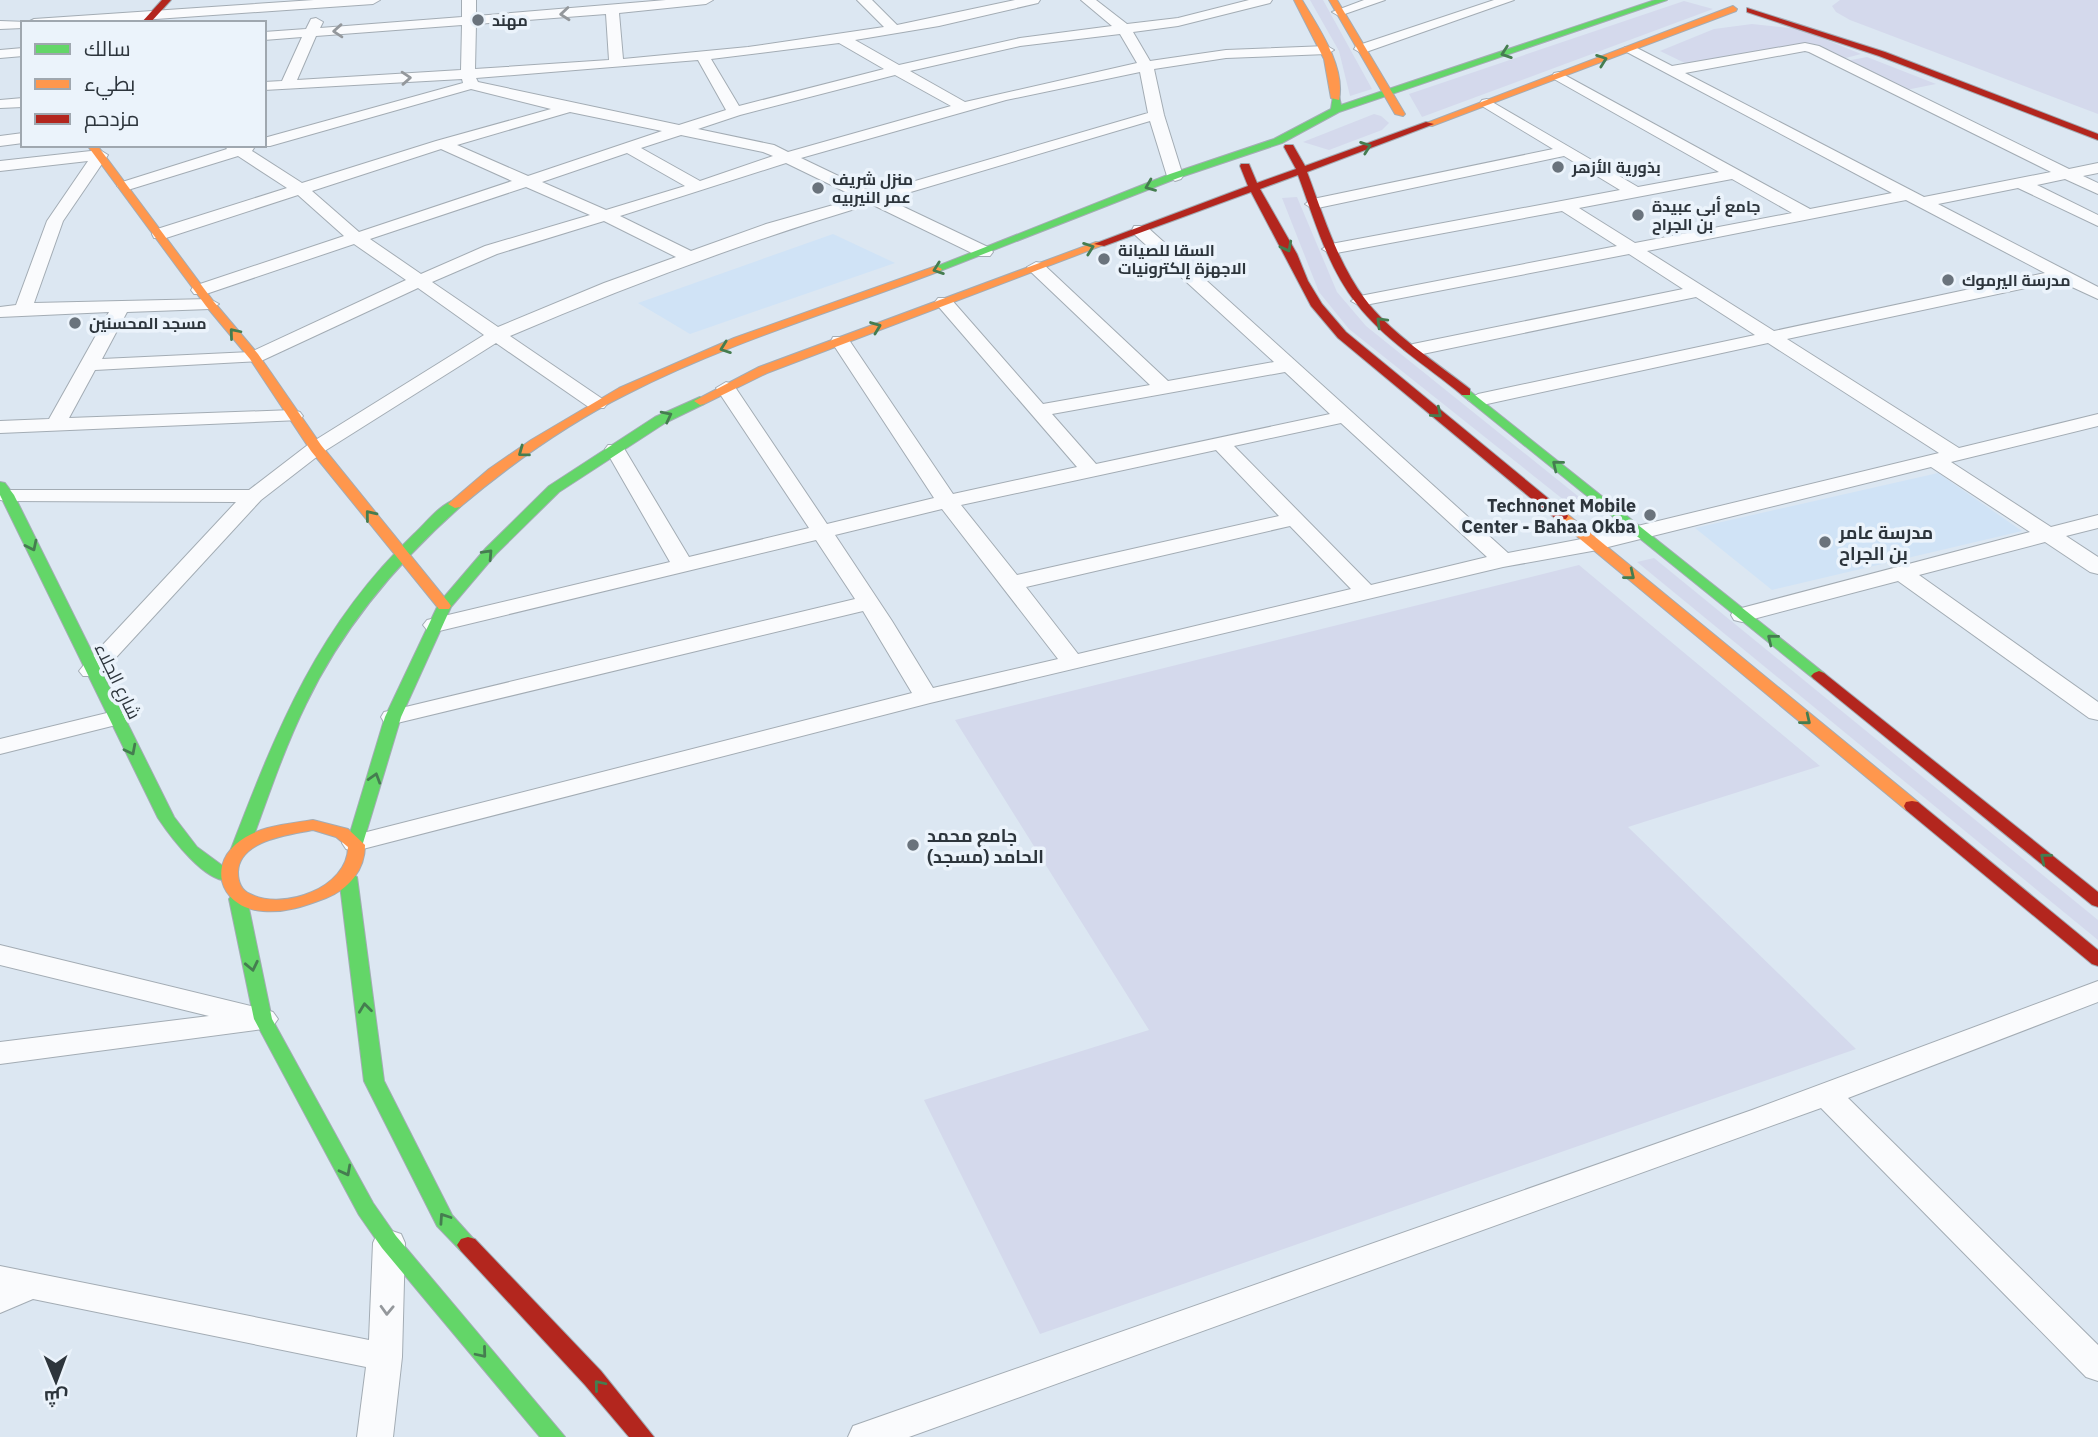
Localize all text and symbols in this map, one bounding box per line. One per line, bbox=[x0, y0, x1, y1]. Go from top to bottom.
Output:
one-way arrow bbox=[559, 6, 570, 21]
place label: مهند bbox=[492, 10, 528, 30]
marker: مهند bbox=[470, 12, 486, 28]
legend bbox=[21, 21, 266, 147]
one-way arrow bbox=[332, 23, 343, 38]
text: سالك bbox=[84, 34, 131, 62]
one-way arrow bbox=[1500, 45, 1512, 59]
one-way arrow bbox=[1596, 54, 1608, 68]
text: بطيء bbox=[84, 69, 135, 100]
one-way arrow bbox=[400, 70, 411, 85]
text: مزدحم bbox=[84, 104, 139, 133]
one-way arrow bbox=[1359, 141, 1371, 155]
place label: بذورية الأزهر bbox=[1571, 157, 1661, 177]
marker: بذورية الأزهر bbox=[1550, 159, 1566, 175]
place label: منزل شريف عمر النيربيه bbox=[832, 169, 913, 207]
one-way arrow bbox=[1144, 178, 1157, 192]
marker: منزل شريف عمر النيربيه bbox=[810, 180, 826, 196]
place label: جامع أبي عبيدة بن الجراح bbox=[1652, 196, 1761, 235]
marker: جامع أبي عبيدة بن الجراح bbox=[1630, 207, 1646, 223]
place label: السقا للصيانة الاجهزة إلكترونيات bbox=[1118, 240, 1247, 280]
one-way arrow bbox=[1279, 240, 1292, 252]
one-way arrow bbox=[1083, 242, 1095, 256]
marker: السقا للصيانة الاجهزة إلكترونيات bbox=[1096, 251, 1112, 267]
one-way arrow bbox=[932, 261, 944, 275]
place label: مدرسة اليرموك bbox=[1962, 270, 2070, 290]
marker: مدرسة اليرموك bbox=[1940, 272, 1956, 288]
place label: مسجد المحسنين bbox=[89, 313, 207, 333]
marker: مسجد المحسنين bbox=[67, 315, 83, 331]
one-way arrow bbox=[1376, 317, 1389, 330]
one-way arrow bbox=[870, 322, 882, 336]
one-way arrow bbox=[230, 328, 242, 341]
one-way arrow bbox=[719, 340, 731, 354]
one-way arrow bbox=[1429, 405, 1441, 418]
one-way arrow bbox=[660, 411, 672, 425]
one-way arrow bbox=[518, 444, 531, 456]
one-way arrow bbox=[1553, 461, 1566, 473]
place label: Technonet Mobile Center - Bahaa Okba bbox=[1461, 494, 1636, 538]
marker: Technonet Mobile Center - Bahaa Okba bbox=[1642, 507, 1658, 523]
one-way arrow bbox=[365, 510, 378, 523]
place label: مدرسة عامر بن الجراح bbox=[1838, 521, 1933, 566]
marker: مدرسة عامر بن الجراح bbox=[1817, 534, 1833, 550]
one-way arrow bbox=[23, 539, 37, 551]
one-way arrow bbox=[480, 549, 492, 562]
one-way arrow bbox=[1622, 567, 1635, 579]
one-way arrow bbox=[1767, 635, 1779, 648]
street label: شارع الجلاء bbox=[89, 639, 146, 723]
one-way arrow bbox=[1797, 712, 1810, 724]
one-way arrow bbox=[123, 743, 137, 755]
one-way arrow bbox=[366, 772, 381, 784]
place label: جامع محمد الحامد (مسجد) bbox=[927, 824, 1044, 868]
marker: جامع محمد الحامد (مسجد) bbox=[905, 837, 921, 853]
one-way arrow bbox=[2040, 854, 2052, 867]
one-way arrow bbox=[244, 960, 259, 972]
one-way arrow bbox=[358, 1002, 373, 1014]
one-way arrow bbox=[338, 1164, 351, 1177]
one-way arrow bbox=[440, 1213, 453, 1226]
one-way arrow bbox=[379, 1305, 394, 1316]
one-way arrow bbox=[474, 1344, 486, 1357]
north arrow bbox=[21, 1346, 91, 1416]
one-way arrow bbox=[595, 1380, 607, 1393]
text: ش bbox=[44, 1386, 69, 1410]

